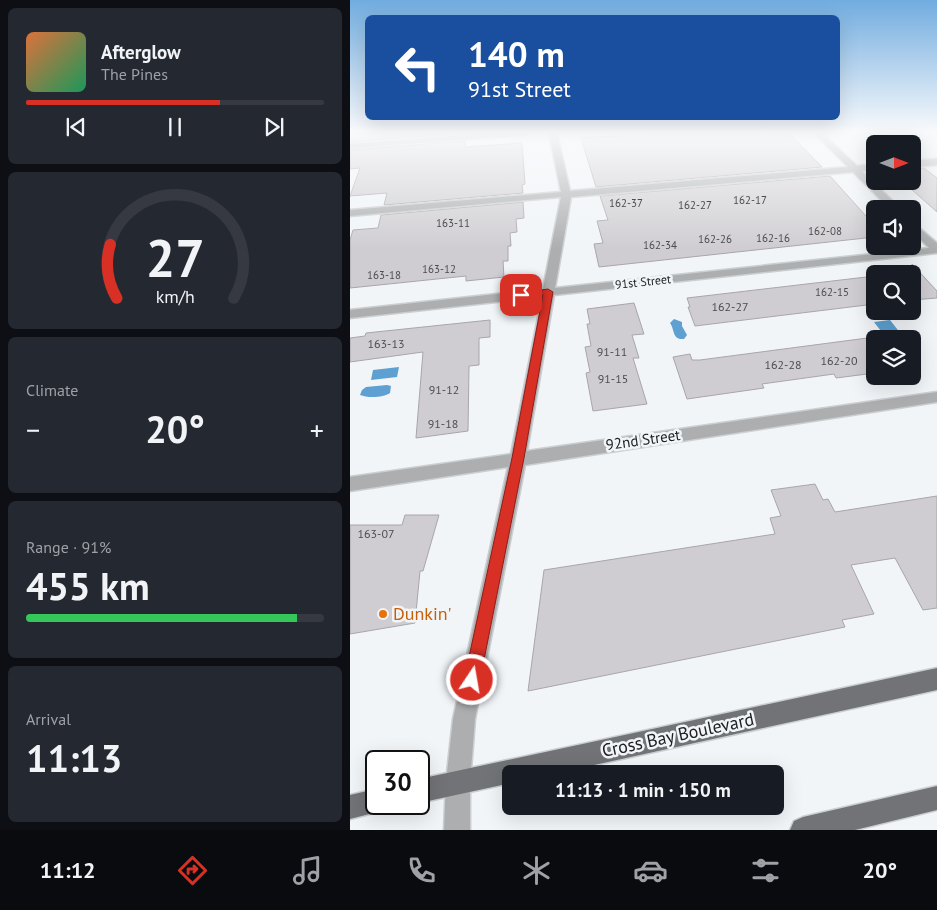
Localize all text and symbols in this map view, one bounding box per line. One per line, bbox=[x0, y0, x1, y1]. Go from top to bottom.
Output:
text: 140 m bbox=[468, 31, 565, 77]
icon: left bbox=[385, 35, 450, 100]
text: Afterglow bbox=[101, 40, 181, 64]
text: The Pines bbox=[101, 64, 168, 84]
text: 91st Street bbox=[468, 75, 571, 103]
icon: previous bbox=[62, 113, 90, 141]
icon: pause bbox=[161, 113, 189, 141]
icon: next bbox=[260, 113, 288, 141]
north arrow bbox=[866, 135, 921, 190]
map controls bbox=[866, 135, 921, 385]
house number: 162-17 bbox=[733, 193, 767, 207]
house number: 162-37 bbox=[609, 196, 643, 210]
house number: 162-27 bbox=[678, 198, 712, 212]
button: sound bbox=[866, 200, 921, 255]
house number: 163-11 bbox=[436, 216, 470, 230]
text: 27 bbox=[146, 224, 204, 291]
house number: 162-08 bbox=[808, 224, 842, 238]
house number: 162-16 bbox=[756, 231, 790, 245]
house number: 162-26 bbox=[698, 232, 732, 246]
house number: 162-34 bbox=[643, 238, 677, 252]
house number: 163-12 bbox=[422, 262, 456, 276]
button: search bbox=[866, 265, 921, 320]
house number: 163-18 bbox=[367, 268, 401, 282]
street label: 91st Street bbox=[614, 271, 672, 292]
pin bbox=[500, 274, 542, 316]
icon: arrive bbox=[507, 281, 535, 309]
text: km/h bbox=[155, 285, 195, 308]
house number: 162-15 bbox=[815, 285, 849, 299]
house number: 162-27 bbox=[711, 299, 749, 314]
button: layers bbox=[866, 330, 921, 385]
house number: 163-13 bbox=[367, 336, 405, 351]
house number: 91-11 bbox=[597, 344, 627, 359]
house number: 162-20 bbox=[820, 353, 858, 368]
house number: 162-28 bbox=[764, 357, 802, 372]
house number: 91-15 bbox=[598, 371, 628, 386]
text: Climate bbox=[26, 380, 78, 400]
house number: 91-12 bbox=[429, 382, 459, 397]
text: 20° bbox=[145, 404, 205, 453]
text: − bbox=[26, 411, 40, 448]
text: + bbox=[310, 411, 324, 448]
house number: 91-18 bbox=[428, 416, 458, 431]
street label: 92nd Street bbox=[604, 425, 681, 454]
house number: 163-07 bbox=[357, 526, 395, 541]
text: Range · 91% bbox=[26, 537, 111, 557]
text: 455 km bbox=[26, 561, 150, 610]
place label: Dunkin' bbox=[393, 602, 452, 625]
marker: Dunkin' bbox=[377, 608, 389, 620]
position arrow bbox=[445, 653, 497, 705]
street label: Cross Bay Boulevard bbox=[600, 707, 756, 762]
text: Arrival bbox=[26, 709, 71, 729]
text: 11:13 bbox=[26, 733, 122, 782]
speed limit sign: 30 bbox=[365, 750, 430, 815]
text: 11:13 · 1 min · 150 m bbox=[555, 778, 731, 802]
icon: directions bbox=[175, 853, 210, 888]
icon: music bbox=[290, 853, 325, 888]
icon: phone bbox=[404, 853, 439, 888]
icon: climate bbox=[519, 853, 554, 888]
icon: car bbox=[633, 853, 668, 888]
icon: filters bbox=[748, 853, 783, 888]
text: 11:12 bbox=[40, 856, 96, 884]
text: 20° bbox=[863, 856, 897, 884]

